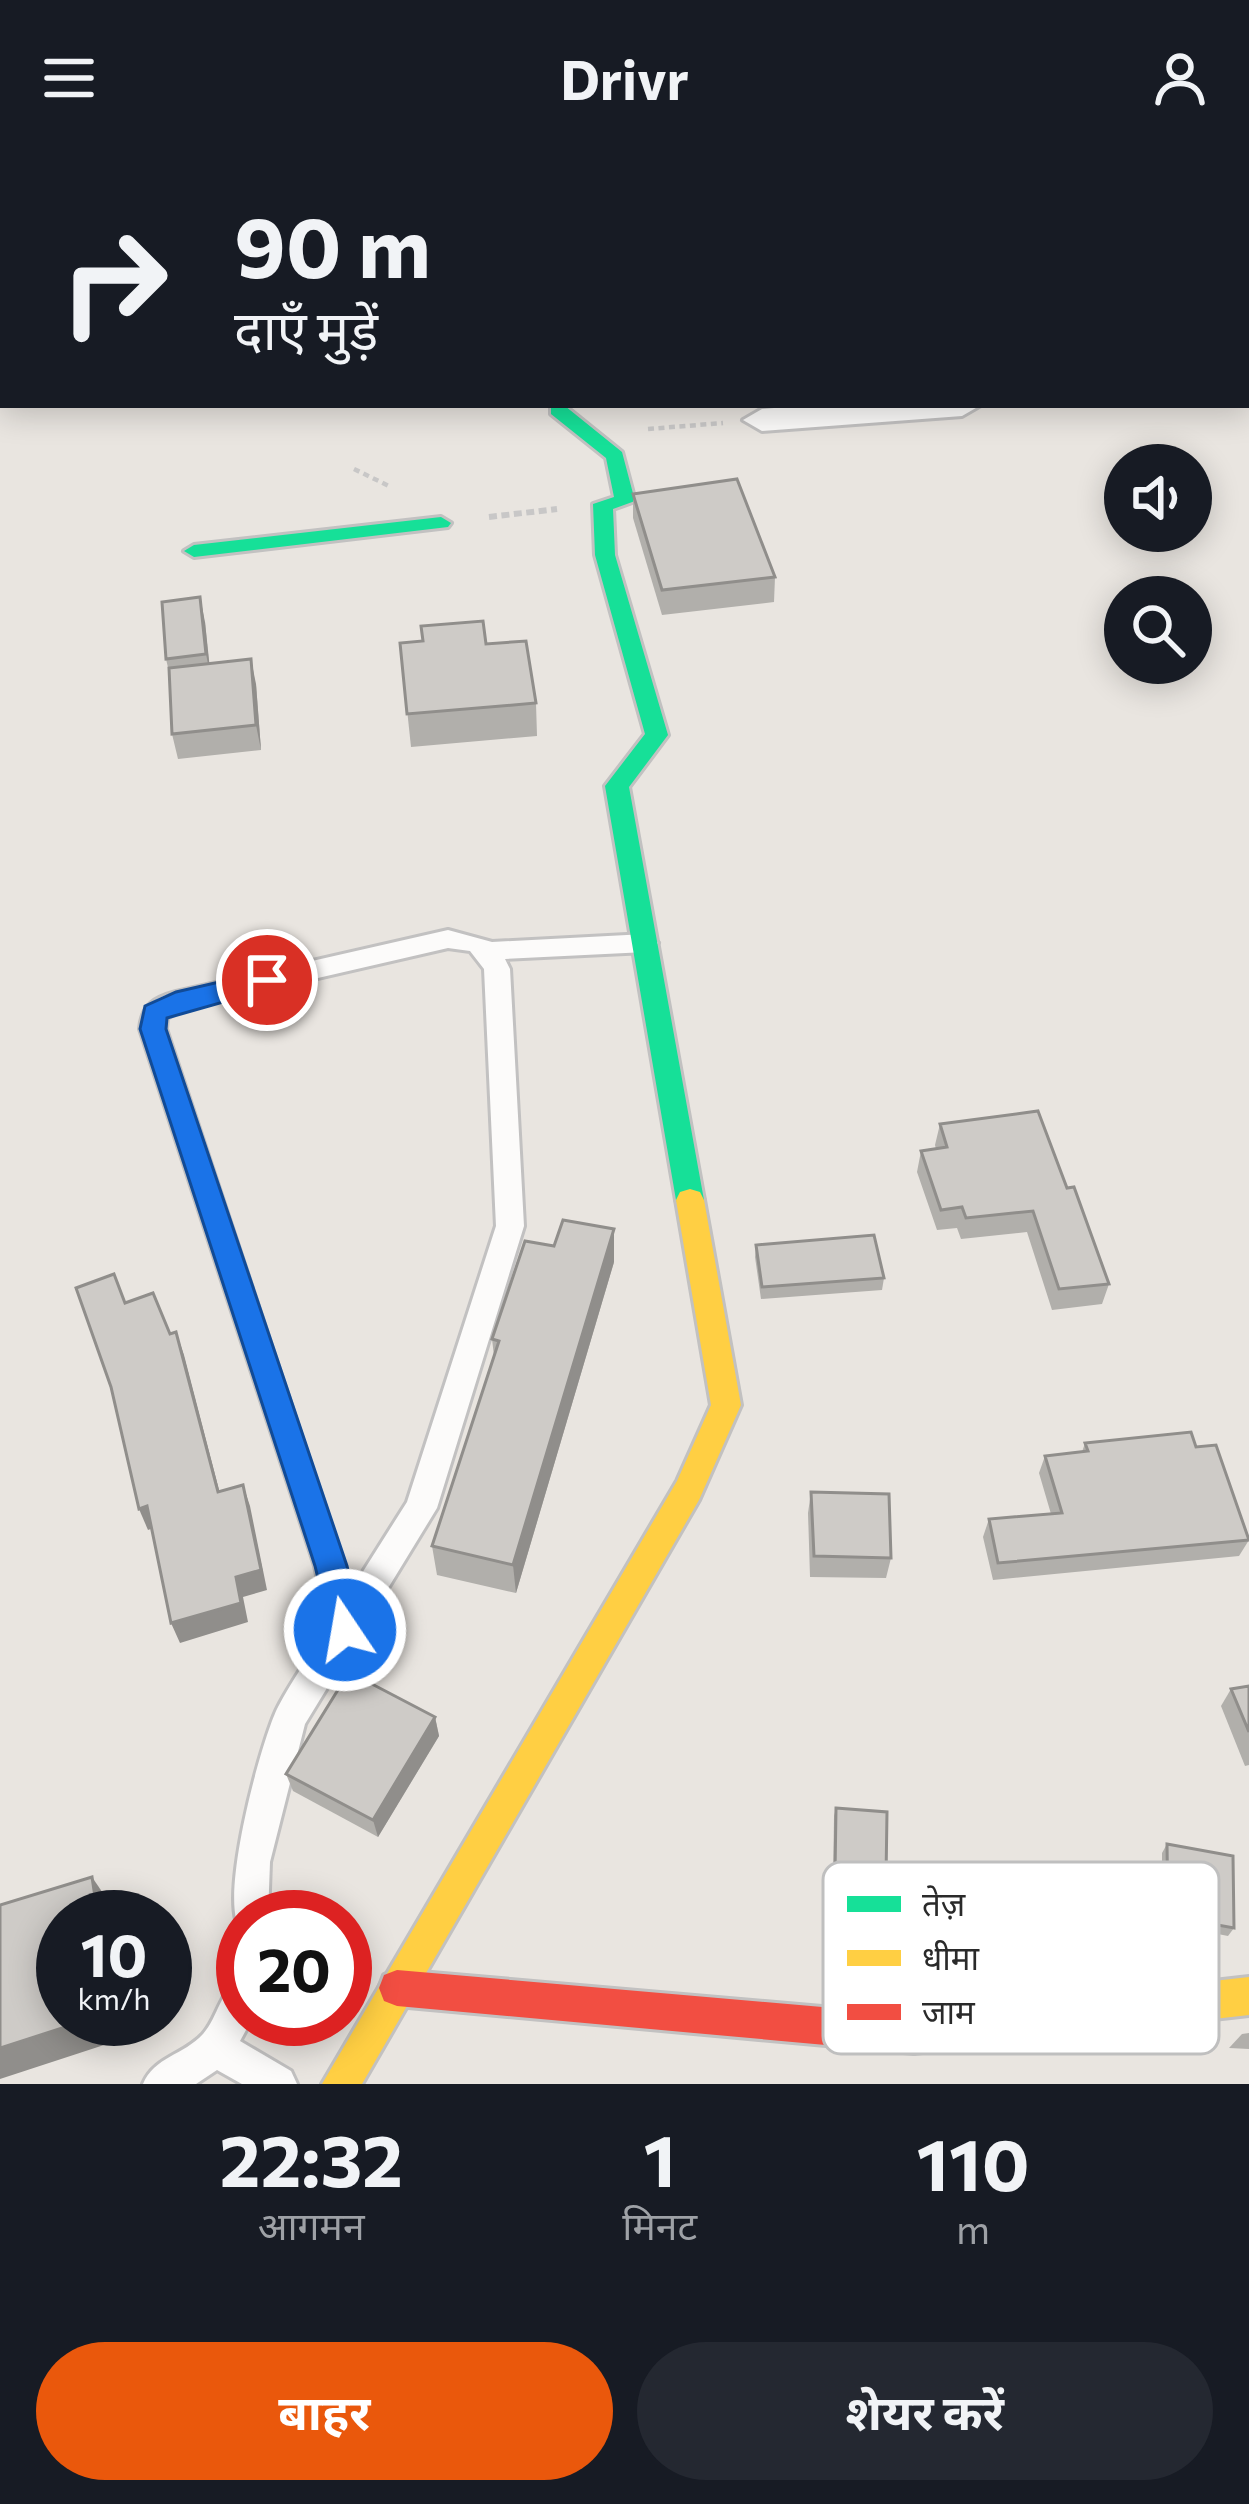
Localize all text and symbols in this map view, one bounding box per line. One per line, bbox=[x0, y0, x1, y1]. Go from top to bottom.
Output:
icon: menu bbox=[36, 45, 102, 111]
text: Drivr bbox=[560, 45, 689, 111]
icon: person bbox=[1147, 45, 1213, 111]
text: 90 m bbox=[234, 193, 431, 295]
icon: right bbox=[36, 204, 192, 360]
text: दाएँ मुड़ें bbox=[234, 295, 378, 361]
map controls bbox=[1104, 444, 1212, 684]
button: sound bbox=[1104, 444, 1212, 552]
button: search bbox=[1104, 576, 1212, 684]
pin bbox=[216, 929, 318, 1031]
icon: arrive bbox=[234, 947, 300, 1013]
position arrow bbox=[282, 1567, 408, 1693]
legend bbox=[823, 1862, 1219, 2054]
text: तेज़ bbox=[922, 1882, 966, 1923]
speed limit sign: 20 bbox=[216, 1890, 372, 2046]
text: 10 bbox=[80, 1916, 148, 1989]
text: धीमा bbox=[922, 1936, 981, 1977]
text: km/h bbox=[78, 1979, 150, 2016]
text: जाम bbox=[922, 1990, 976, 2031]
text: 22:32 bbox=[219, 2114, 403, 2202]
text: 1 bbox=[643, 2114, 676, 2202]
text: 110 bbox=[917, 2118, 1030, 2206]
text: आगमन bbox=[258, 2200, 365, 2248]
text: मिनट bbox=[622, 2200, 697, 2248]
text: m bbox=[956, 2204, 990, 2252]
button: बाहर bbox=[36, 2342, 613, 2480]
button: शेयर करें bbox=[637, 2342, 1213, 2480]

